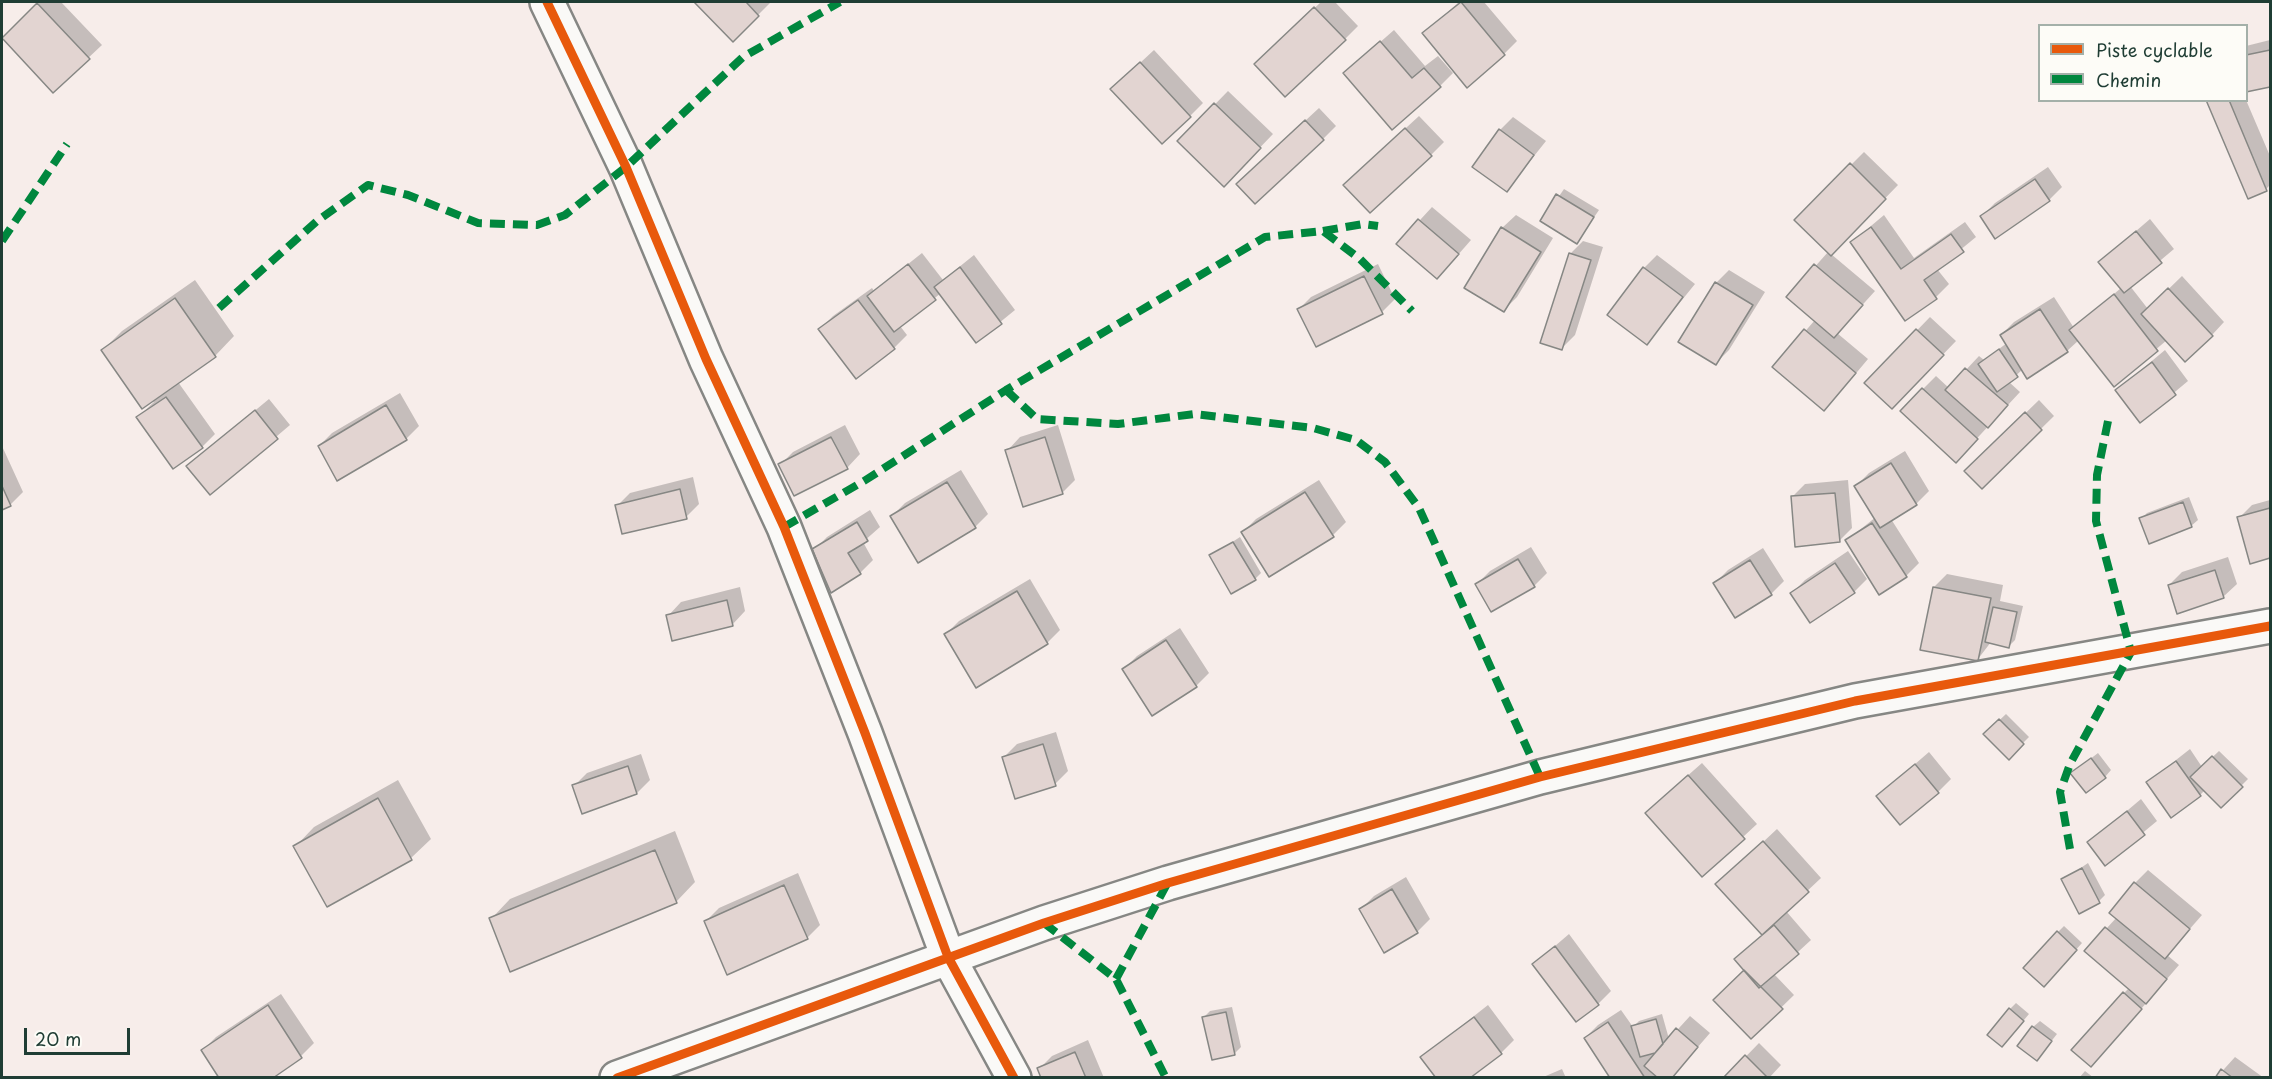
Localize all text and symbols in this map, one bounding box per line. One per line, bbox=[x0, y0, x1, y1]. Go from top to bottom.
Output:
legend bbox=[2038, 24, 2248, 102]
text: Piste cyclable bbox=[2096, 36, 2213, 63]
text: Chemin bbox=[2096, 66, 2161, 93]
scale bar bbox=[27, 1016, 134, 1054]
text: 20 m bbox=[35, 1025, 81, 1052]

